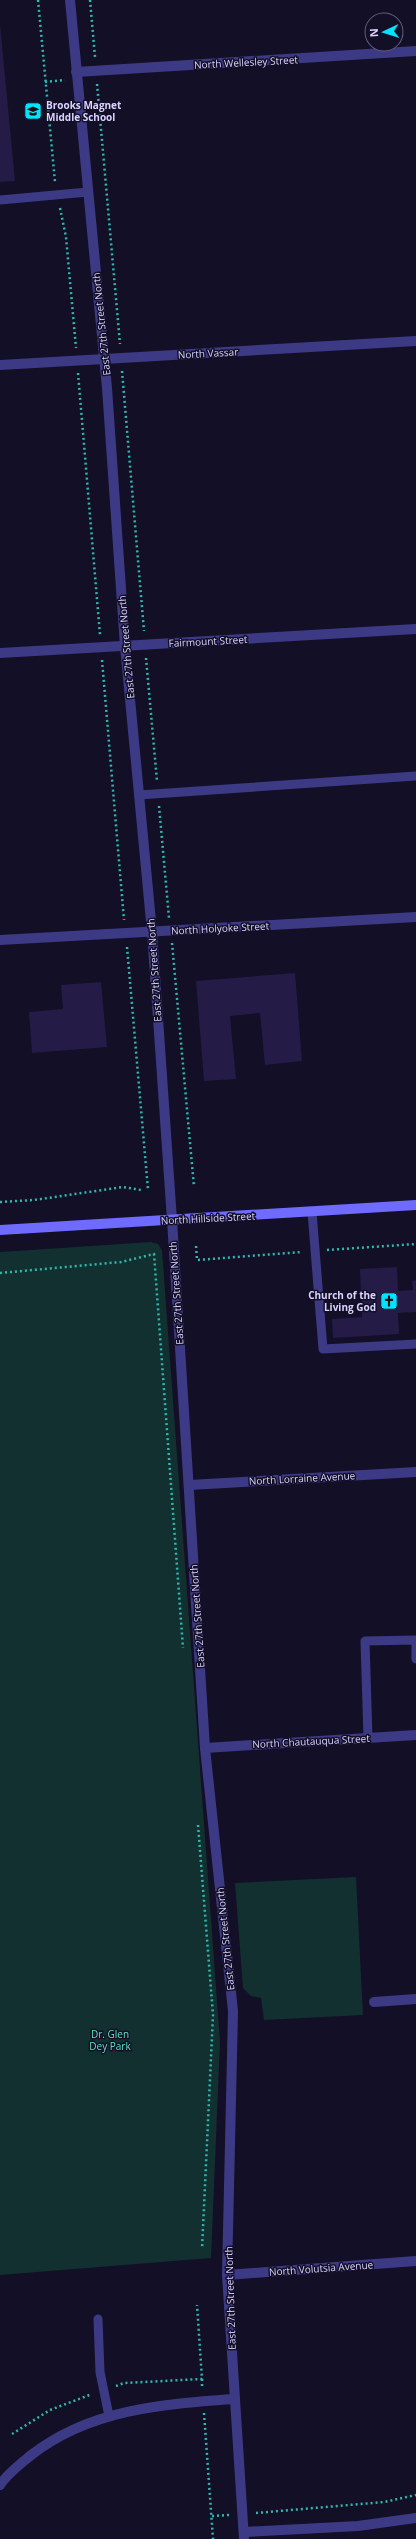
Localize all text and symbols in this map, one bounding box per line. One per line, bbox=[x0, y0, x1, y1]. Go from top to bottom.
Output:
north arrow bbox=[364, 12, 404, 52]
text: N bbox=[366, 28, 381, 38]
street label: North Wellesley Street bbox=[194, 52, 299, 72]
place label: Brooks Magnet Middle School bbox=[46, 98, 122, 124]
school or university icon: Brooks Magnet Middle School bbox=[23, 101, 43, 121]
street label: East 27th Street North bbox=[89, 272, 113, 376]
street label: North Vassar bbox=[177, 344, 239, 362]
street label: East 27th Street North bbox=[115, 595, 137, 699]
street label: Fairmount Street bbox=[168, 632, 248, 650]
street label: East 27th Street North bbox=[143, 918, 165, 1022]
street label: North Holyoke Street bbox=[171, 918, 270, 938]
street label: North Hillside Street bbox=[160, 1209, 256, 1227]
street label: East 27th Street North bbox=[165, 1241, 187, 1345]
place label: Church of the Living God bbox=[308, 1288, 376, 1314]
church icon: Church of the Living God bbox=[379, 1291, 399, 1311]
street label: North Lorraine Avenue bbox=[248, 1468, 356, 1488]
street label: East 27th Street North bbox=[186, 1564, 208, 1668]
street label: North Chautauqua Street bbox=[252, 1731, 371, 1751]
street label: East 27th Street North bbox=[213, 1887, 237, 1991]
park label: Dr. Glen Dey Park bbox=[89, 2027, 131, 2053]
street label: East 27th Street North bbox=[221, 2246, 239, 2350]
street label: North Volutsia Avenue bbox=[268, 2257, 374, 2279]

